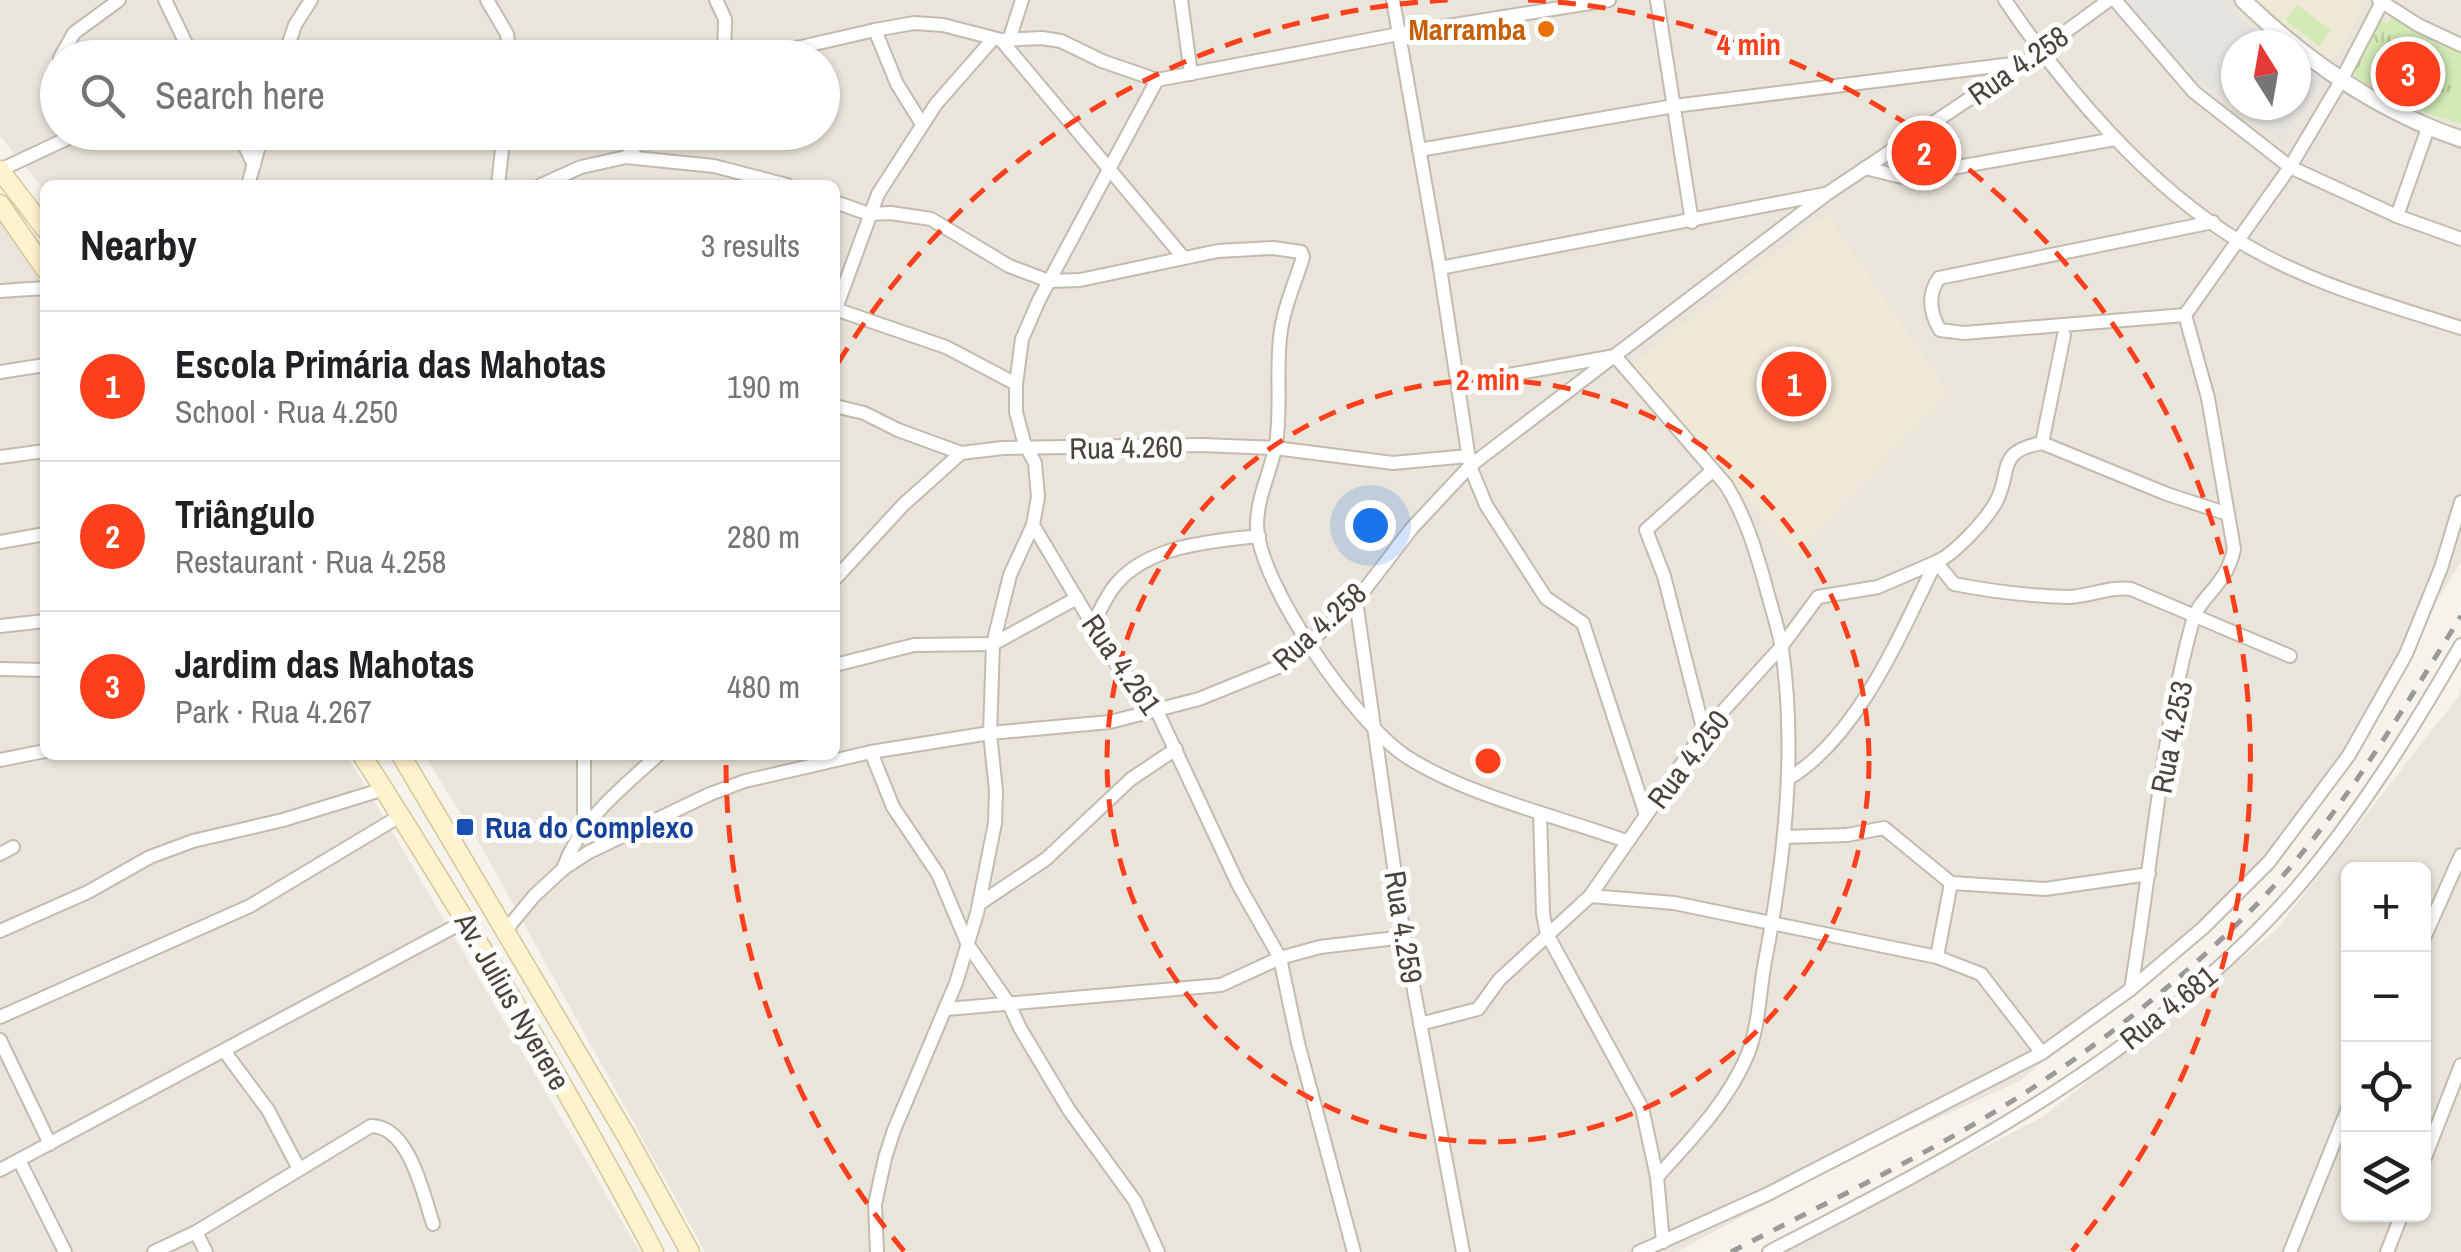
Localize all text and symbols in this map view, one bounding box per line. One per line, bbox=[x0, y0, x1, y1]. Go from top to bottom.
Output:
place label: Marramba bbox=[1408, 9, 1526, 49]
street label: Rua 4.258 bbox=[1960, 16, 2076, 114]
marker: Marramba bbox=[1535, 18, 1557, 40]
text: 4 min bbox=[1717, 24, 1781, 64]
north arrow bbox=[2221, 30, 2311, 120]
pin: 3 bbox=[2376, 36, 2440, 112]
search box bbox=[40, 40, 840, 150]
icon: search bbox=[75, 68, 130, 123]
text: Search here bbox=[155, 70, 325, 121]
pin: 2 bbox=[1892, 116, 1956, 190]
text: Nearby bbox=[80, 217, 197, 273]
text: 3 results bbox=[701, 224, 800, 267]
text: Escola Primária das Mahotas bbox=[175, 339, 606, 390]
pin: 1 bbox=[1762, 346, 1826, 422]
text: 2 min bbox=[1456, 359, 1520, 399]
text: 1 bbox=[105, 365, 120, 408]
text: 190 m bbox=[727, 365, 800, 408]
text: School · Rua 4.250 bbox=[175, 390, 398, 433]
street label: Rua 4.260 bbox=[1069, 426, 1183, 468]
text: Triângulo bbox=[175, 489, 315, 540]
your location bbox=[1345, 500, 1396, 551]
text: 2 bbox=[105, 515, 120, 558]
text: 280 m bbox=[727, 515, 800, 558]
text: Restaurant · Rua 4.258 bbox=[175, 540, 446, 583]
street label: Rua 4.258 bbox=[1263, 573, 1375, 679]
street label: Rua 4.261 bbox=[1073, 606, 1171, 722]
text: Jardim das Mahotas bbox=[175, 639, 475, 690]
text: 3 bbox=[105, 665, 120, 708]
text: 480 m bbox=[727, 665, 800, 708]
street label: Rua 4.253 bbox=[2141, 677, 2201, 797]
text: Park · Rua 4.267 bbox=[175, 690, 372, 733]
street label: Rua 4.250 bbox=[1638, 702, 1738, 816]
centre of rings bbox=[1470, 743, 1506, 779]
place label: Rua do Complexo bbox=[485, 807, 694, 847]
marker: Rua do Complexo bbox=[454, 816, 476, 838]
map controls bbox=[2341, 862, 2431, 1222]
button: + bbox=[2341, 862, 2431, 952]
street label: Rua 4.259 bbox=[1375, 868, 1433, 986]
street label: Av. Julius Nyerere bbox=[445, 904, 580, 1097]
button: − bbox=[2341, 952, 2431, 1042]
street label: Rua 4.681 bbox=[2111, 956, 2225, 1058]
button: locate bbox=[2341, 1042, 2431, 1132]
button: layers bbox=[2341, 1132, 2431, 1222]

